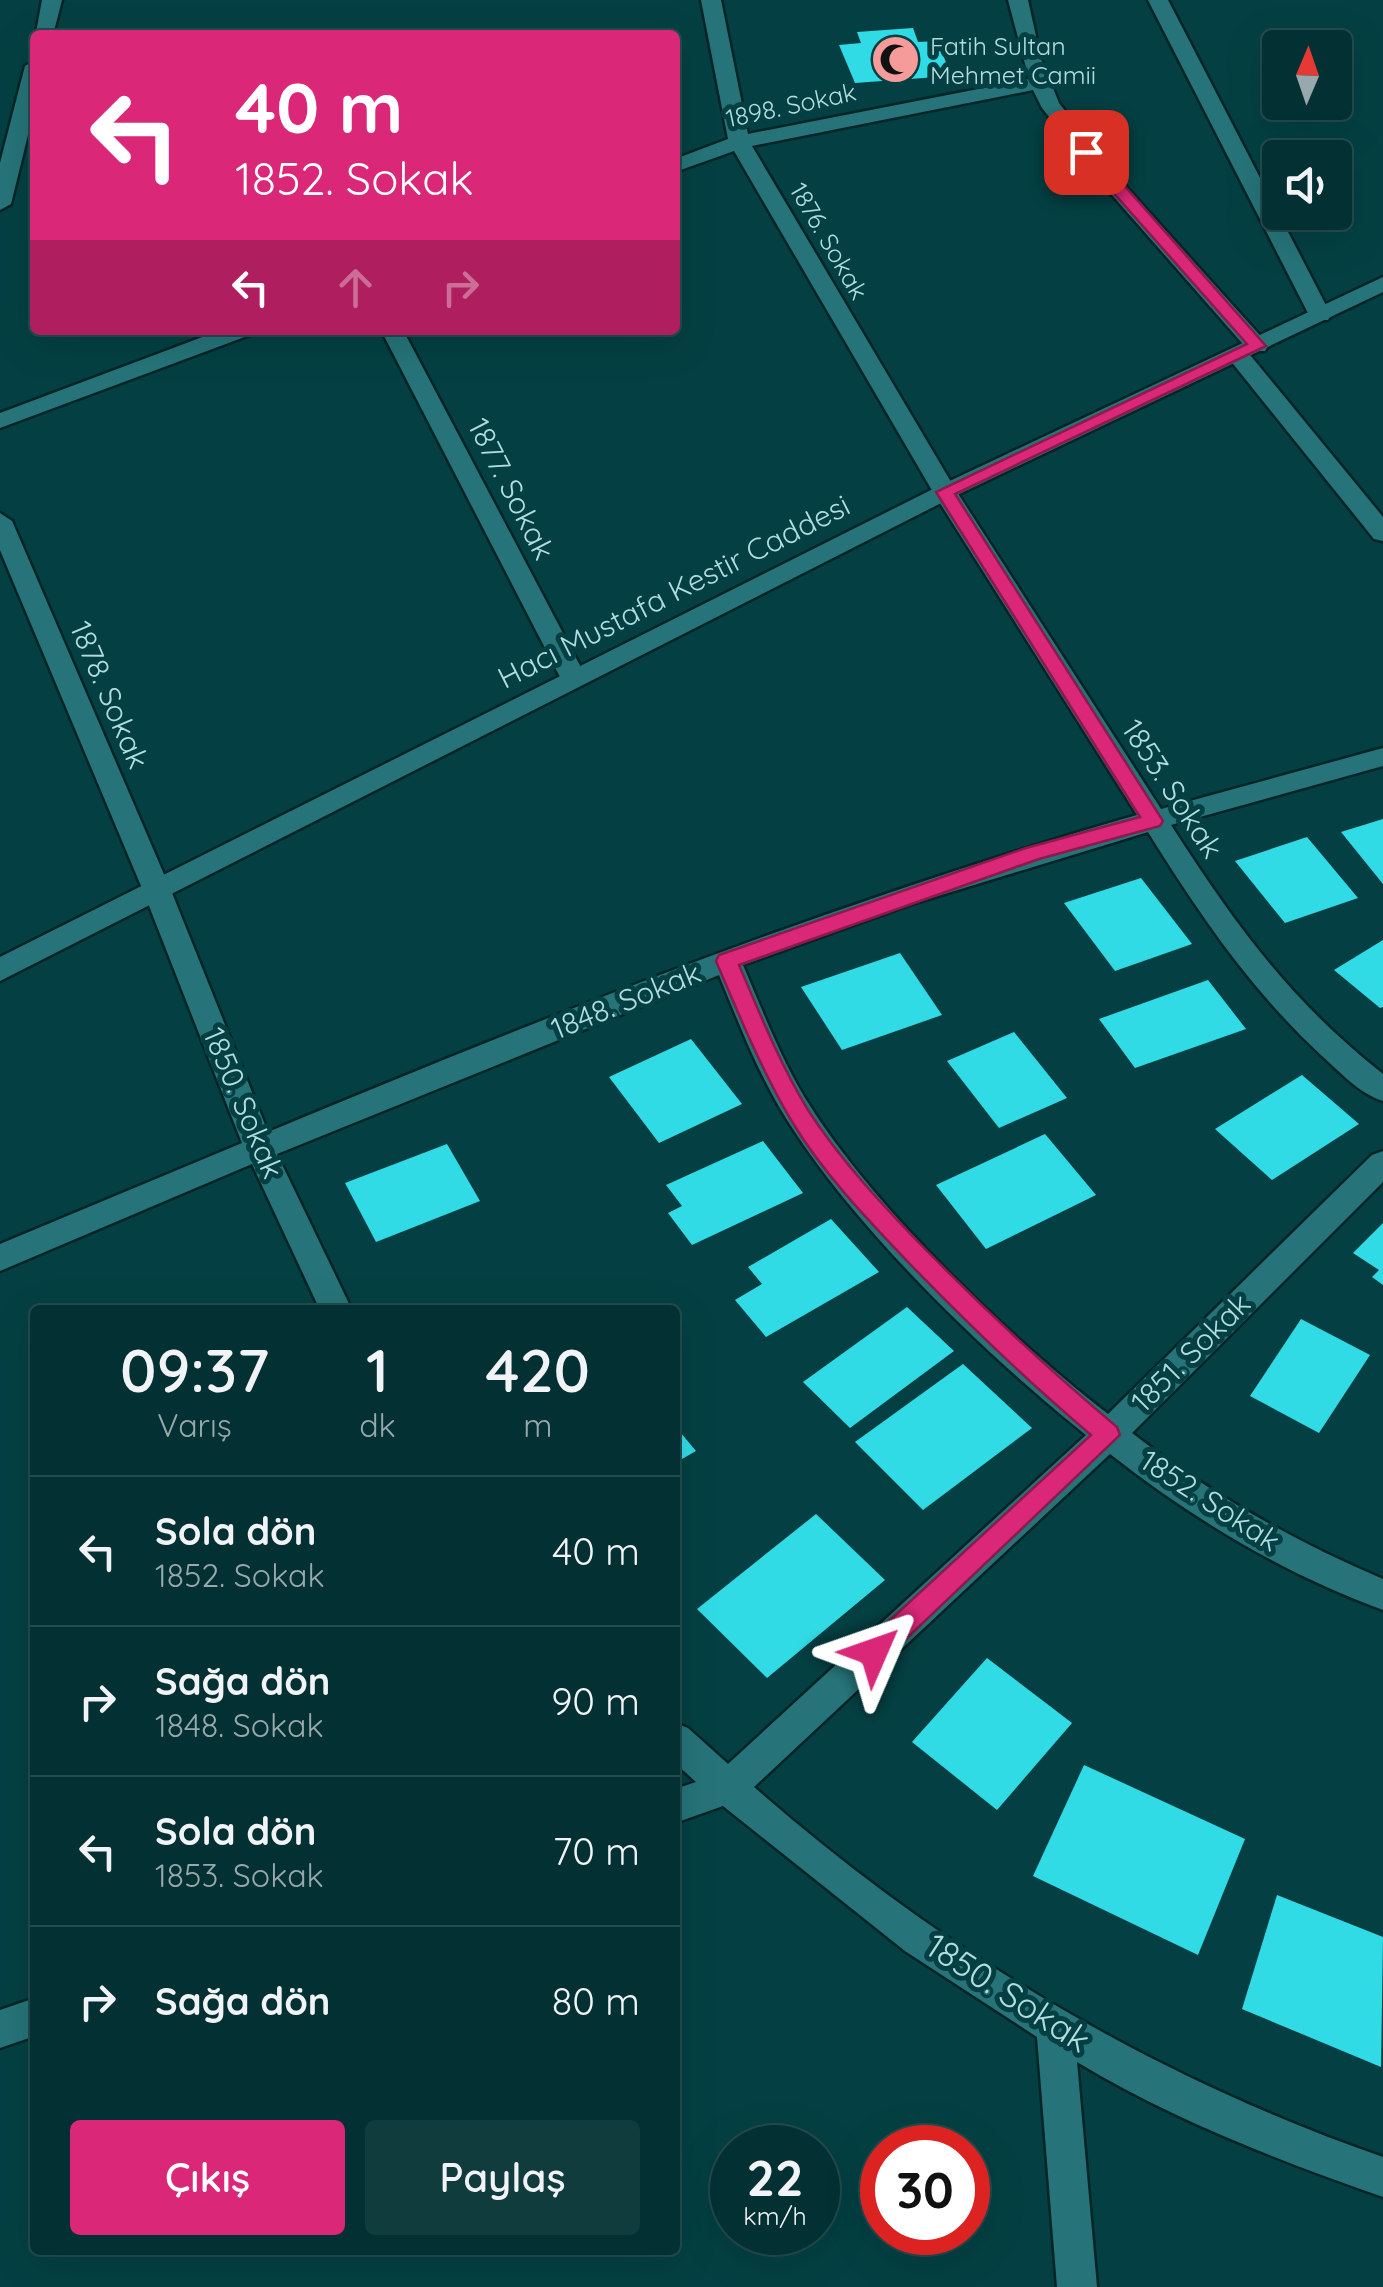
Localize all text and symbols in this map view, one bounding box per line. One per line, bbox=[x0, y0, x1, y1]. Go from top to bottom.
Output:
place label: Fatih Sultan Mehmet Camii bbox=[930, 30, 1096, 90]
north arrow bbox=[1262, 30, 1352, 120]
map controls bbox=[1262, 30, 1352, 230]
mosque icon: Fatih Sultan Mehmet Camii bbox=[869, 34, 921, 86]
text: 40 m bbox=[235, 63, 403, 151]
icon: left bbox=[70, 70, 200, 200]
street label: 1898. Sokak bbox=[723, 76, 859, 133]
pin bbox=[1044, 110, 1129, 195]
icon: arrive bbox=[1059, 125, 1114, 180]
button: sound bbox=[1262, 140, 1352, 230]
text: 1852. Sokak bbox=[235, 150, 474, 206]
street label: 1876. Sokak bbox=[784, 177, 875, 305]
icon: left bbox=[223, 260, 278, 315]
icon: ahead bbox=[328, 260, 383, 315]
icon: right bbox=[433, 260, 488, 315]
street label: 1877. Sokak bbox=[460, 411, 564, 566]
street label: Hacı Mustafa Kestir Caddesi bbox=[491, 486, 856, 697]
street label: 1878. Sokak bbox=[62, 615, 158, 774]
street label: 1853. Sokak bbox=[1114, 712, 1232, 865]
street label: 1848. Sokak bbox=[545, 953, 706, 1047]
street label: 1850. Sokak bbox=[195, 1021, 293, 1184]
street label: 1851. Sokak bbox=[1123, 1285, 1258, 1420]
text: 09:37 bbox=[120, 1332, 269, 1407]
text: 1 bbox=[366, 1332, 389, 1407]
text: 420 bbox=[486, 1332, 590, 1407]
text: Varış bbox=[157, 1405, 232, 1445]
text: dk bbox=[359, 1405, 396, 1445]
text: m bbox=[523, 1405, 552, 1445]
street label: 1852. Sokak bbox=[1134, 1441, 1288, 1559]
text: Sola dön bbox=[155, 1507, 316, 1555]
icon: left bbox=[70, 1524, 125, 1579]
text: 40 m bbox=[552, 1527, 640, 1575]
text: 1852. Sokak bbox=[155, 1555, 325, 1595]
position arrow bbox=[822, 1600, 926, 1704]
text: Sağa dön bbox=[155, 1657, 331, 1705]
icon: right bbox=[70, 1674, 125, 1729]
text: 90 m bbox=[551, 1677, 640, 1725]
text: 1848. Sokak bbox=[155, 1705, 324, 1745]
text: Sola dön bbox=[155, 1807, 316, 1855]
icon: left bbox=[70, 1824, 125, 1879]
text: 70 m bbox=[553, 1827, 640, 1875]
text: 1853. Sokak bbox=[155, 1855, 324, 1895]
street label: 1850. Sokak bbox=[918, 1923, 1099, 2062]
icon: right bbox=[70, 1974, 125, 2029]
text: Sağa dön bbox=[155, 1977, 331, 2025]
text: 80 m bbox=[552, 1977, 640, 2025]
button: Çıkış bbox=[70, 2120, 345, 2235]
button: Paylaş bbox=[365, 2120, 640, 2235]
speed limit sign: 30 bbox=[860, 2125, 990, 2255]
text: 22 bbox=[747, 2146, 803, 2209]
text: km/h bbox=[743, 2200, 807, 2231]

